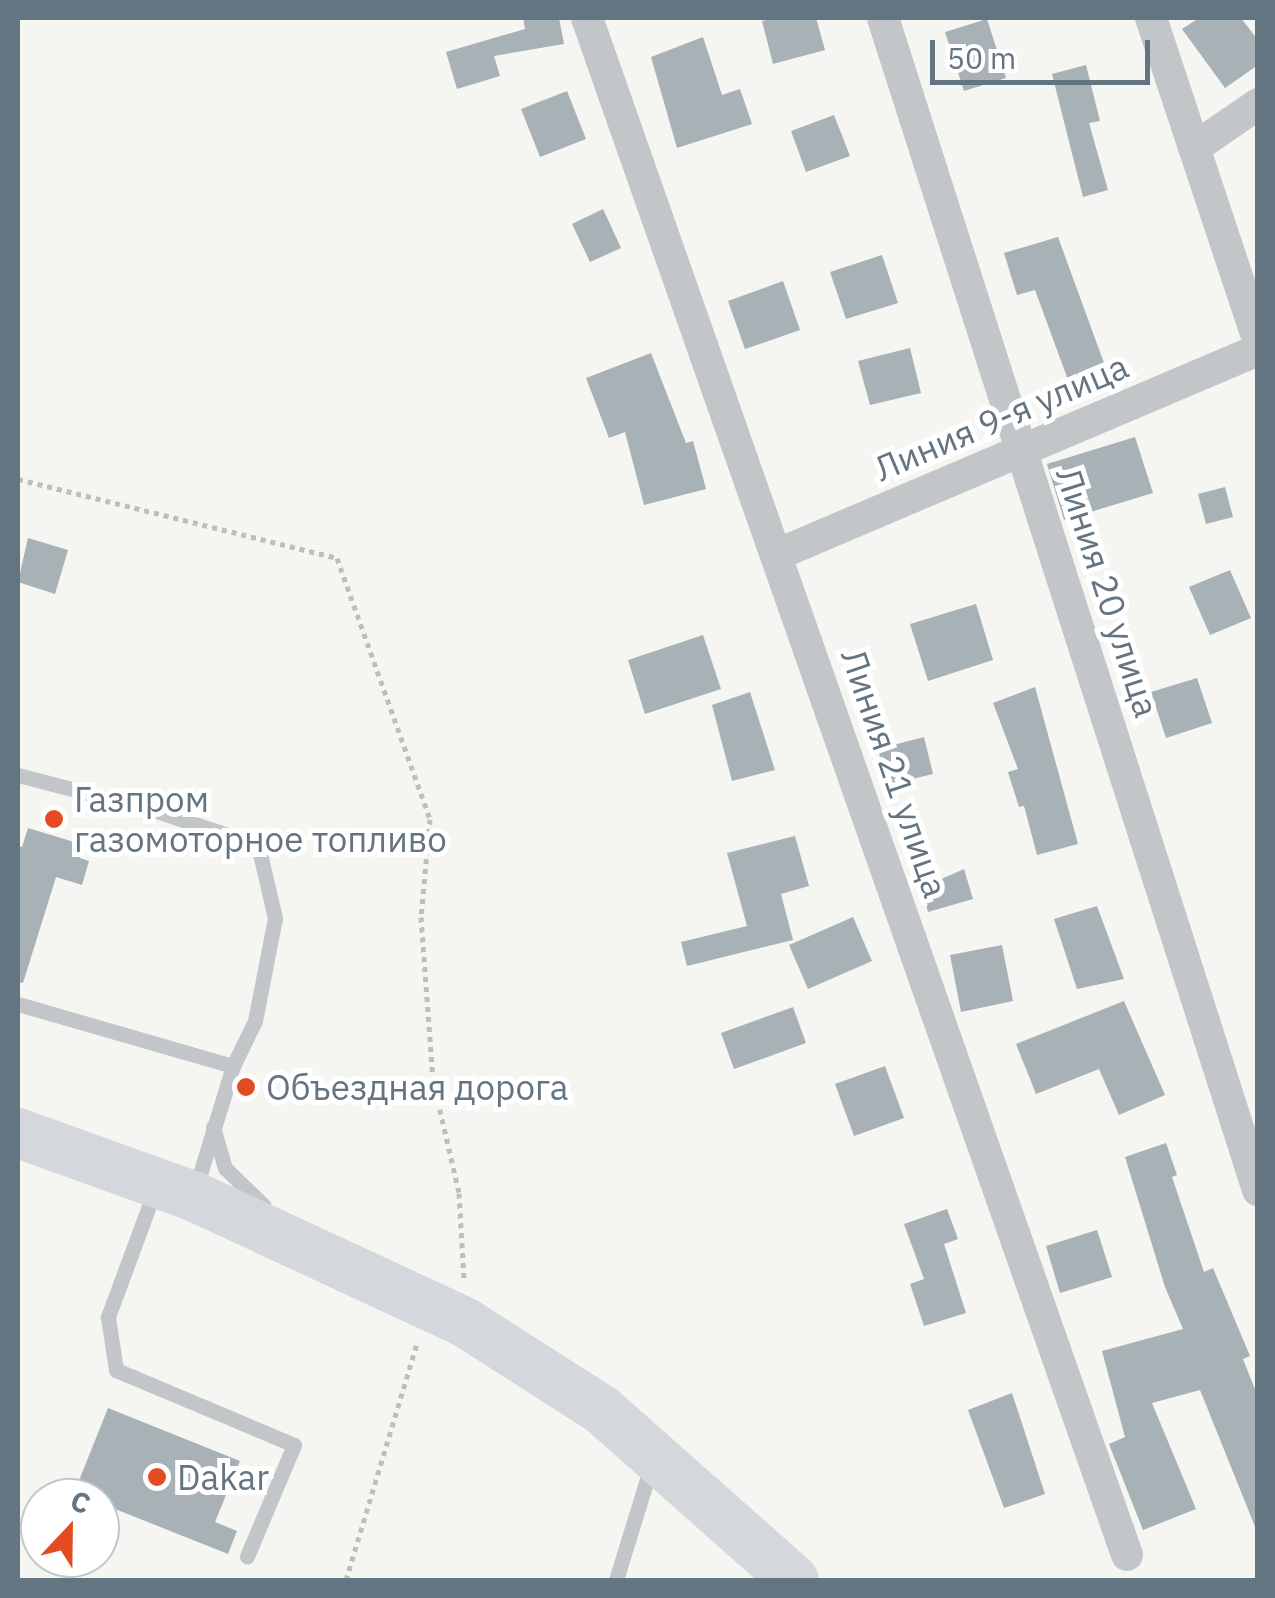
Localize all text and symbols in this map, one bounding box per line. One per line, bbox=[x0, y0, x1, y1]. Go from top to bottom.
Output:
scale bar bbox=[935, 20, 1155, 82]
text: 50 m bbox=[947, 38, 1016, 77]
street label: Линия 9-я улица bbox=[868, 345, 1134, 489]
street label: Линия 20 улица bbox=[1048, 462, 1168, 722]
street label: Линия 21 улица bbox=[833, 643, 957, 903]
place label: Газпром газомоторное топливо bbox=[74, 778, 447, 860]
marker: Газпром газомоторное топливо bbox=[43, 808, 65, 830]
place label: Объездная дорога bbox=[266, 1066, 568, 1108]
marker: Объездная дорога bbox=[235, 1076, 257, 1098]
place label: Dakar bbox=[177, 1456, 269, 1498]
marker: Dakar bbox=[146, 1466, 168, 1488]
north arrow bbox=[20, 1478, 120, 1578]
text: С bbox=[65, 1481, 96, 1522]

